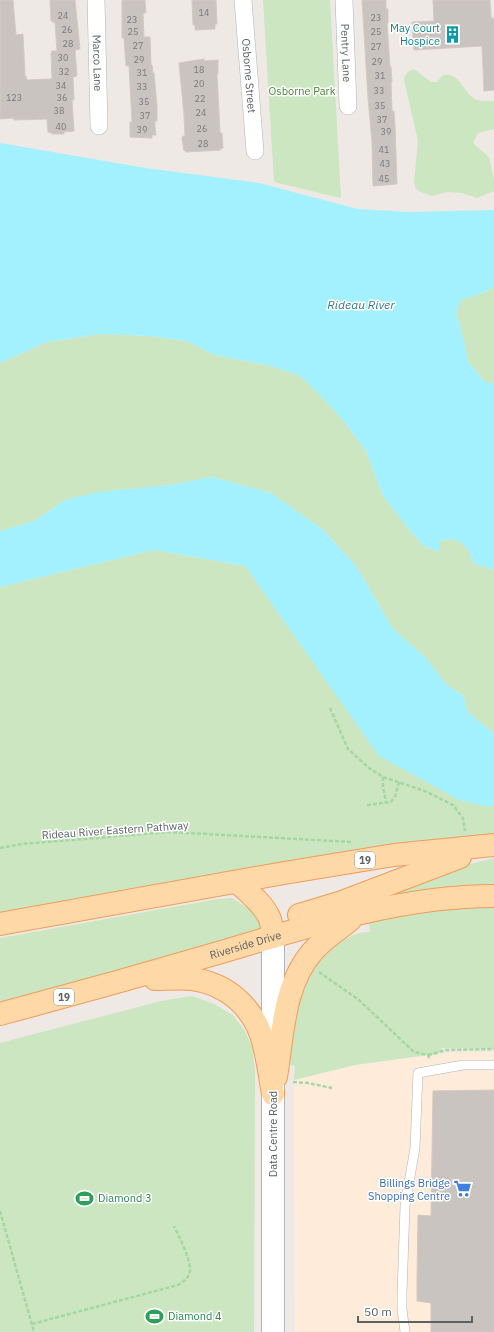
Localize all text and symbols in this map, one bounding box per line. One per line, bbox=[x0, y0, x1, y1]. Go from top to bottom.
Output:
house number: 14 bbox=[199, 7, 209, 18]
house number: 24 bbox=[58, 10, 68, 21]
house number: 23 bbox=[371, 12, 381, 23]
house number: 23 bbox=[127, 14, 137, 25]
place label: May Court Hospice bbox=[390, 21, 440, 48]
street label: Pentry Lane bbox=[338, 23, 354, 82]
house number: 26 bbox=[62, 24, 72, 35]
building icon: May Court Hospice bbox=[443, 24, 463, 44]
house number: 25 bbox=[128, 26, 138, 37]
house number: 25 bbox=[371, 26, 381, 37]
street label: Marco Lane bbox=[90, 34, 105, 92]
house number: 28 bbox=[63, 38, 73, 49]
street label: Osborne Street bbox=[239, 38, 259, 114]
house number: 27 bbox=[133, 40, 143, 51]
house number: 27 bbox=[371, 41, 381, 52]
house number: 30 bbox=[58, 52, 68, 63]
house number: 29 bbox=[134, 54, 144, 65]
house number: 29 bbox=[372, 56, 382, 67]
house number: 18 bbox=[194, 64, 204, 75]
house number: 32 bbox=[59, 66, 69, 77]
house number: 31 bbox=[137, 67, 147, 78]
house number: 31 bbox=[375, 70, 385, 81]
house number: 20 bbox=[194, 78, 204, 89]
house number: 34 bbox=[56, 80, 66, 91]
house number: 33 bbox=[137, 81, 147, 92]
park label: Osborne Park bbox=[269, 84, 336, 98]
house number: 33 bbox=[374, 85, 384, 96]
house number: 123 bbox=[6, 92, 22, 103]
house number: 36 bbox=[57, 92, 67, 103]
house number: 22 bbox=[195, 93, 205, 104]
house number: 35 bbox=[139, 96, 149, 107]
house number: 35 bbox=[375, 100, 385, 111]
house number: 38 bbox=[54, 105, 64, 116]
house number: 24 bbox=[196, 107, 206, 118]
house number: 37 bbox=[140, 110, 150, 121]
house number: 37 bbox=[377, 114, 387, 125]
house number: 40 bbox=[56, 121, 66, 132]
house number: 26 bbox=[197, 123, 207, 134]
house number: 39 bbox=[137, 124, 147, 135]
house number: 39 bbox=[381, 126, 391, 137]
house number: 28 bbox=[198, 138, 208, 149]
house number: 41 bbox=[379, 144, 389, 155]
house number: 43 bbox=[380, 158, 390, 169]
house number: 45 bbox=[379, 173, 389, 184]
water label: Rideau River bbox=[327, 297, 395, 312]
street label: Rideau River Eastern Pathway bbox=[41, 818, 189, 842]
road number: 19 bbox=[355, 852, 375, 868]
street label: Riverside Drive bbox=[208, 928, 283, 962]
road number: 19 bbox=[54, 989, 74, 1005]
street label: Data Centre Road bbox=[266, 1091, 280, 1177]
place label: Billings Bridge Shopping Centre bbox=[368, 1176, 450, 1203]
supermarket icon: Billings Bridge Shopping Centre bbox=[453, 1179, 473, 1199]
sports icon: Diamond 3 bbox=[75, 1188, 95, 1208]
place label: Diamond 3 bbox=[98, 1191, 152, 1205]
scale bar bbox=[358, 1298, 472, 1324]
text: 50 m bbox=[364, 1304, 392, 1319]
sports icon: Diamond 4 bbox=[145, 1306, 165, 1326]
place label: Diamond 4 bbox=[168, 1309, 222, 1323]

